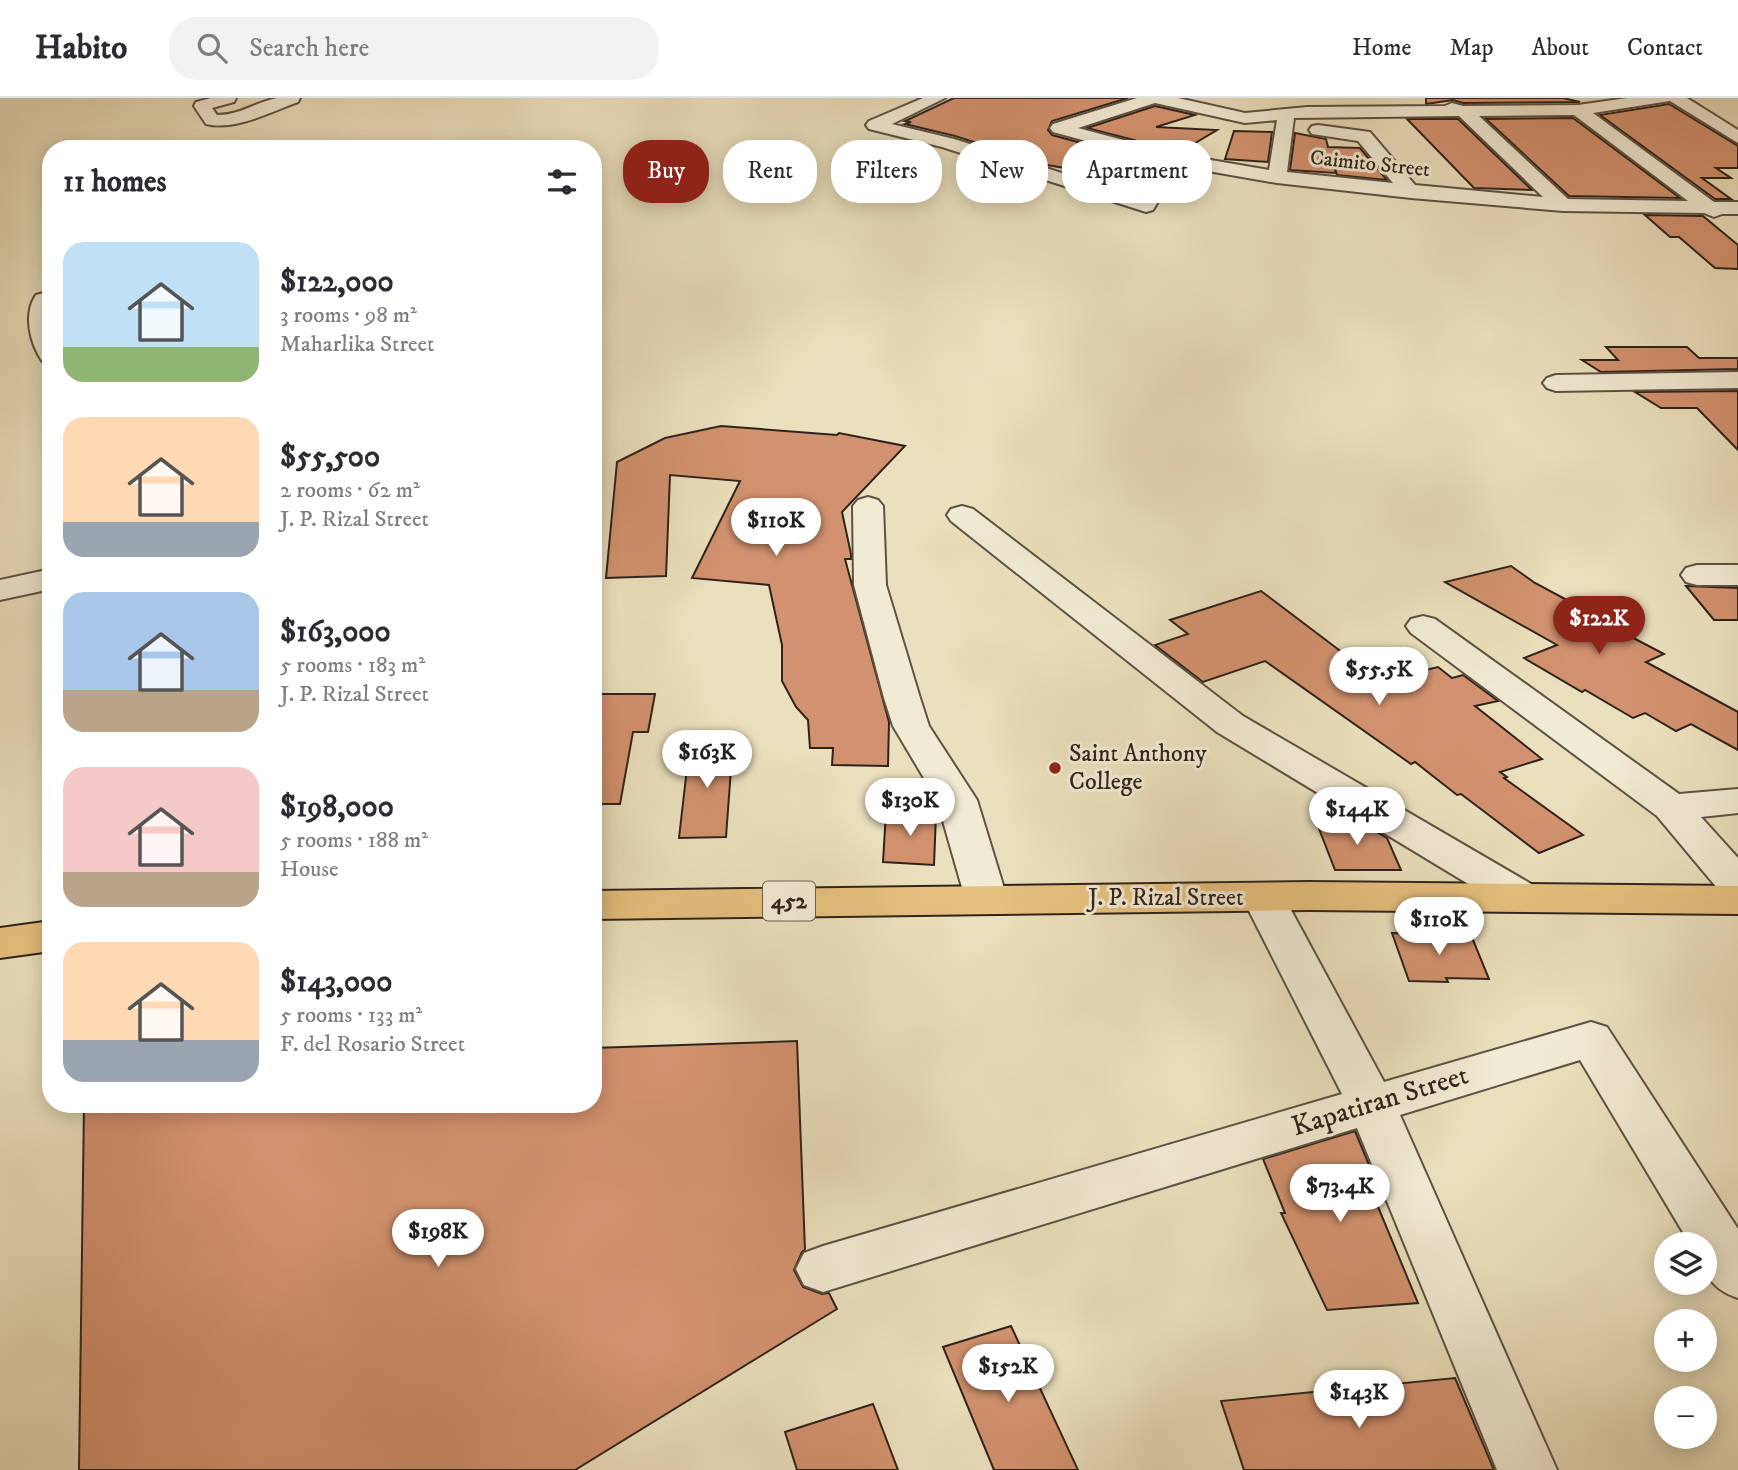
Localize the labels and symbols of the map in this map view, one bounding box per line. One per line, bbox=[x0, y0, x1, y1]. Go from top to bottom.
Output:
street label: Caimito Street bbox=[1309, 145, 1432, 183]
pin: $110K bbox=[727, 498, 825, 558]
pin: $122K bbox=[1550, 596, 1648, 656]
pin: $55.5K bbox=[1322, 648, 1436, 707]
pin: $163K bbox=[658, 730, 756, 790]
place label: Saint Anthony College bbox=[1069, 739, 1207, 797]
marker: Saint Anthony College bbox=[1047, 760, 1063, 776]
pin: $130K bbox=[861, 778, 959, 838]
pin: $144K bbox=[1308, 788, 1406, 847]
road number: 452 bbox=[763, 881, 815, 920]
street label: J. P. Rizal Street bbox=[1086, 883, 1244, 913]
pin: $110K bbox=[1390, 898, 1488, 957]
street label: Kapatiran Street bbox=[1287, 1058, 1473, 1144]
pin: $73.4K bbox=[1283, 1164, 1397, 1224]
pin: $198K bbox=[389, 1210, 487, 1269]
pin: $152K bbox=[959, 1344, 1057, 1404]
pin: $143K bbox=[1310, 1370, 1408, 1430]

